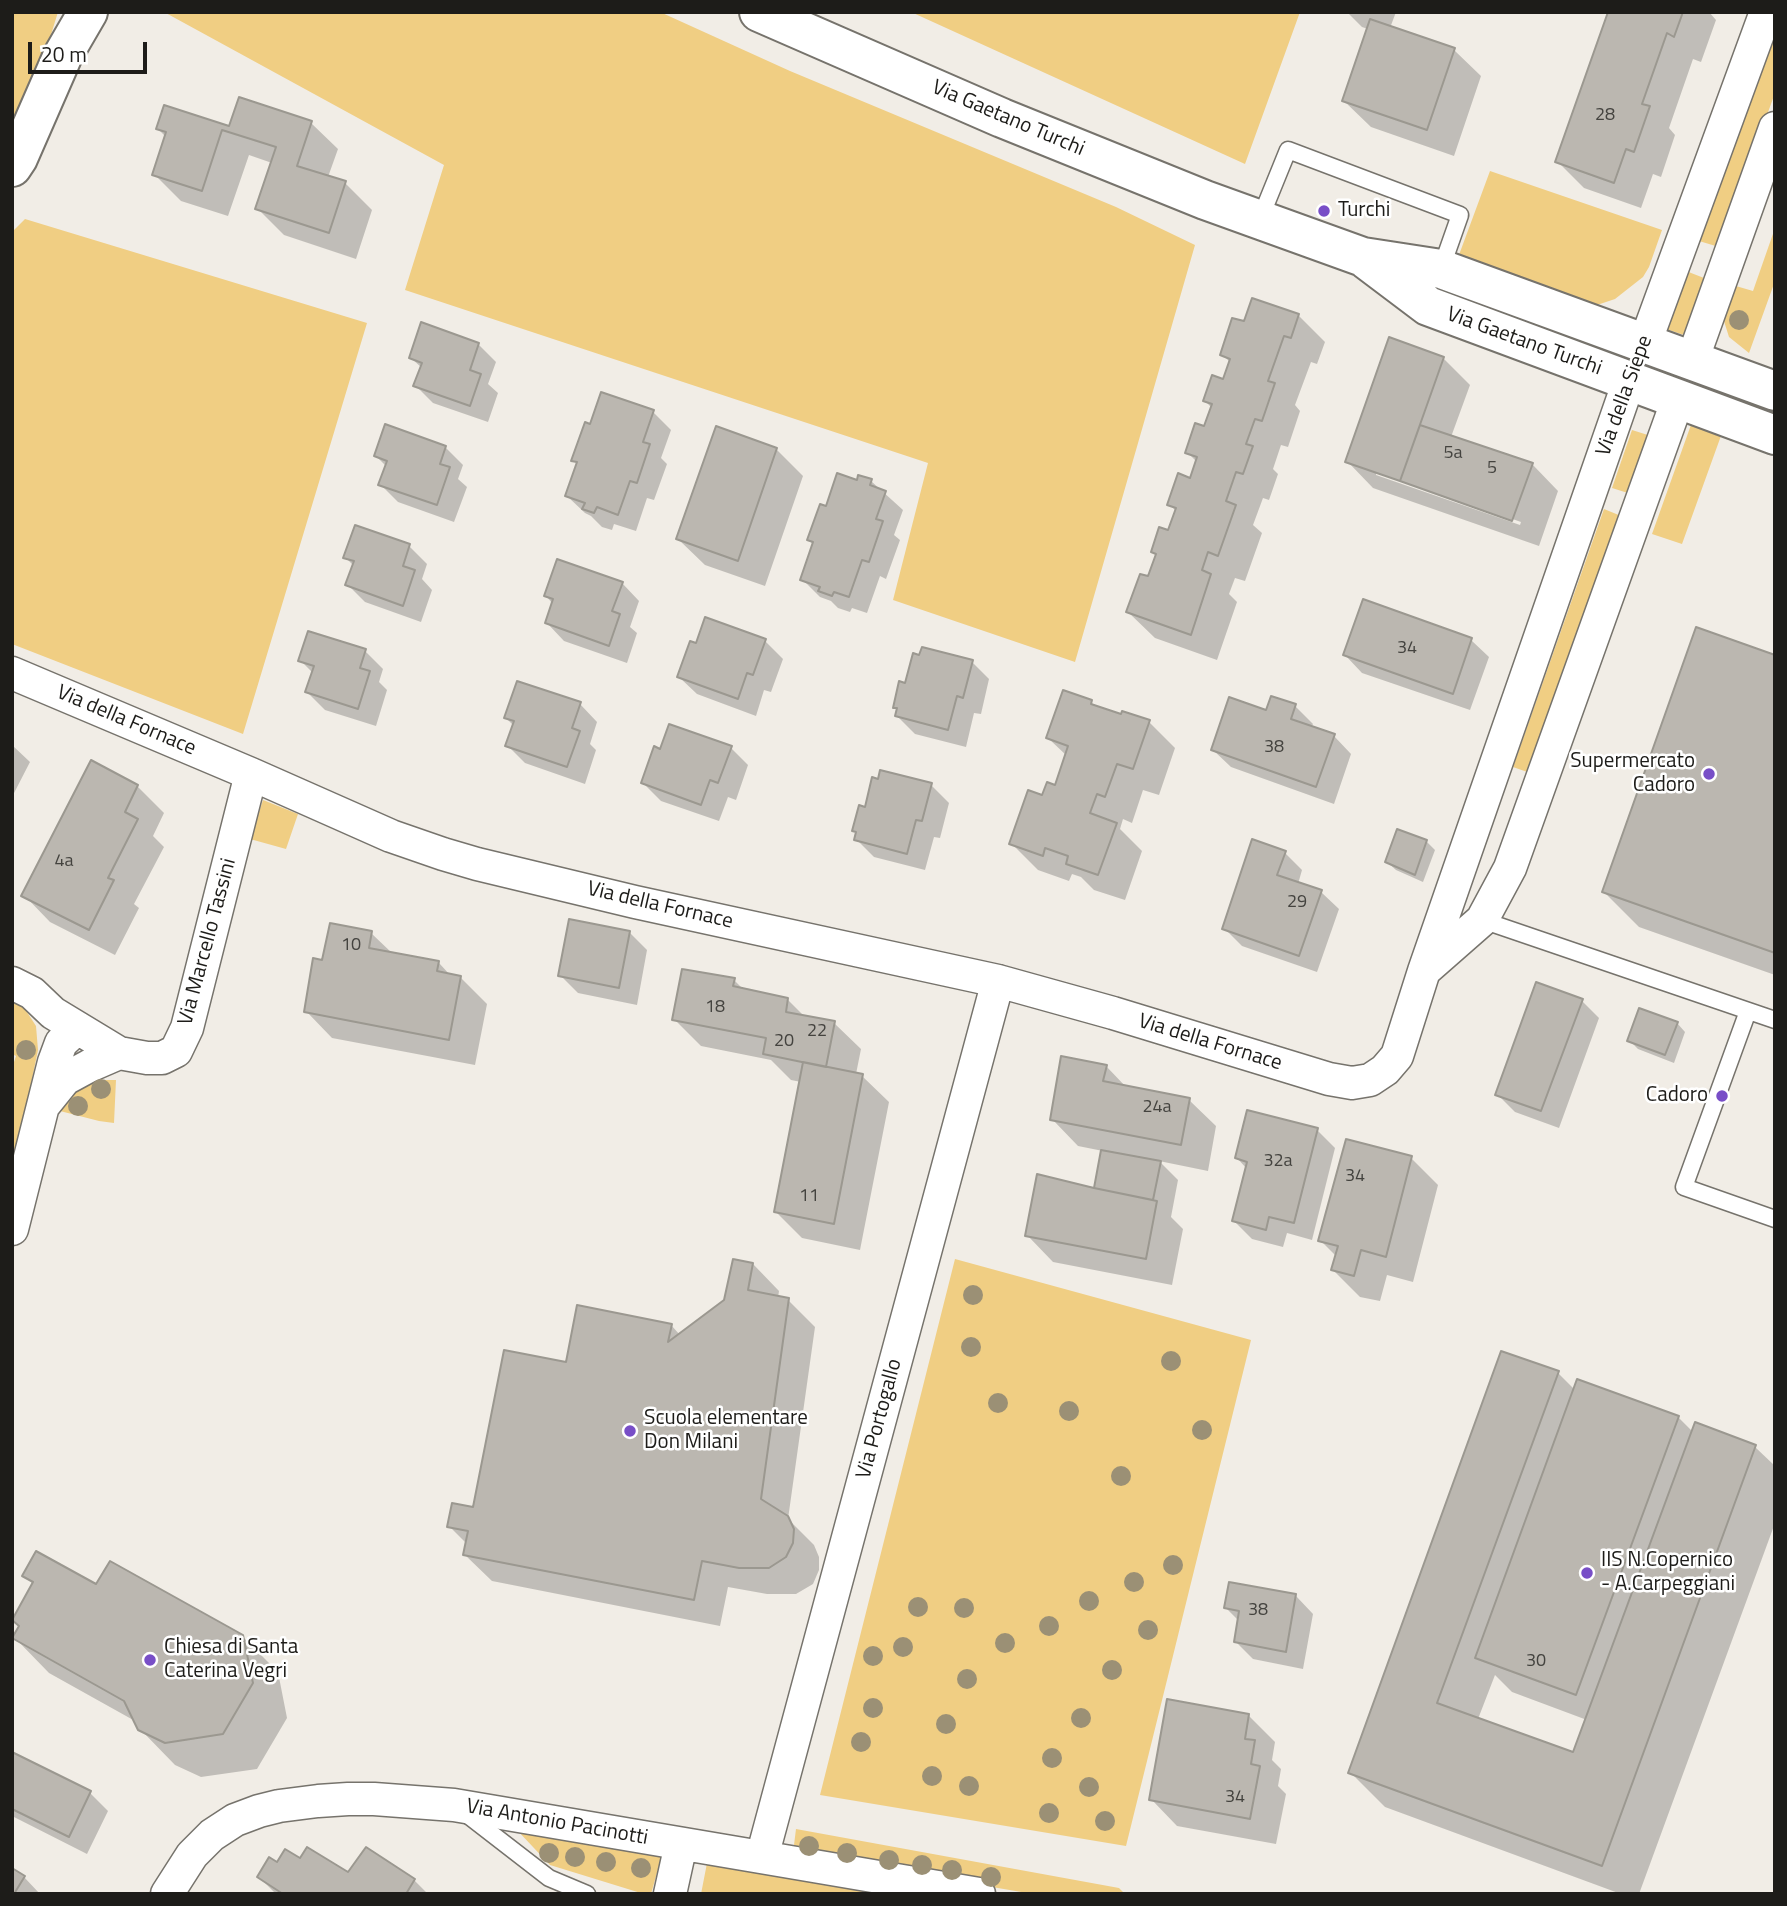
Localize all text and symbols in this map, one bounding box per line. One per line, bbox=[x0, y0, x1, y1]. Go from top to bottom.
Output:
scale bar bbox=[32, 28, 150, 72]
text: 20 m bbox=[41, 38, 87, 70]
street label: Via Gaetano Turchi bbox=[928, 75, 1088, 163]
house number: 28 bbox=[1595, 105, 1615, 127]
place label: Turchi bbox=[1338, 198, 1390, 224]
marker: Turchi bbox=[1316, 203, 1332, 219]
street label: Via Gaetano Turchi bbox=[1443, 302, 1605, 382]
street label: Via della Siepe bbox=[1591, 332, 1659, 460]
house number: 5a bbox=[1443, 443, 1463, 465]
house number: 5 bbox=[1487, 458, 1497, 480]
house number: 34 bbox=[1397, 638, 1417, 660]
street label: Via della Fornace bbox=[53, 680, 199, 762]
house number: 38 bbox=[1264, 737, 1284, 759]
place label: Supermercato Cadoro bbox=[1570, 749, 1695, 799]
marker: Supermercato Cadoro bbox=[1701, 766, 1717, 782]
house number: 4a bbox=[54, 851, 74, 873]
street label: Via Marcello Tassini bbox=[174, 856, 242, 1028]
street label: Via della Fornace bbox=[585, 877, 735, 935]
house number: 29 bbox=[1287, 892, 1307, 914]
house number: 10 bbox=[341, 935, 361, 957]
house number: 18 bbox=[705, 997, 725, 1019]
street label: Via della Fornace bbox=[1135, 1009, 1285, 1077]
house number: 22 bbox=[807, 1021, 827, 1043]
house number: 20 bbox=[774, 1031, 794, 1053]
place label: Cadoro bbox=[1646, 1083, 1708, 1109]
marker: Cadoro bbox=[1714, 1088, 1730, 1104]
house number: 24a bbox=[1142, 1097, 1172, 1119]
house number: 32a bbox=[1263, 1151, 1293, 1173]
house number: 34 bbox=[1345, 1166, 1365, 1188]
house number: 11 bbox=[799, 1186, 819, 1208]
street label: Via Portogallo bbox=[852, 1356, 908, 1482]
place label: Scuola elementare Don Milani bbox=[644, 1406, 808, 1456]
marker: Scuola elementare Don Milani bbox=[622, 1423, 638, 1439]
place label: IIS N.Copernico - A.Carpeggiani bbox=[1601, 1548, 1735, 1598]
marker: IIS N.Copernico - A.Carpeggiani bbox=[1579, 1565, 1595, 1581]
house number: 38 bbox=[1248, 1600, 1268, 1622]
place label: Chiesa di Santa Caterina Vegri bbox=[164, 1635, 298, 1685]
house number: 30 bbox=[1526, 1651, 1546, 1673]
marker: Chiesa di Santa Caterina Vegri bbox=[142, 1652, 158, 1668]
house number: 34 bbox=[1225, 1787, 1245, 1809]
street label: Via Antonio Pacinotti bbox=[464, 1795, 650, 1851]

